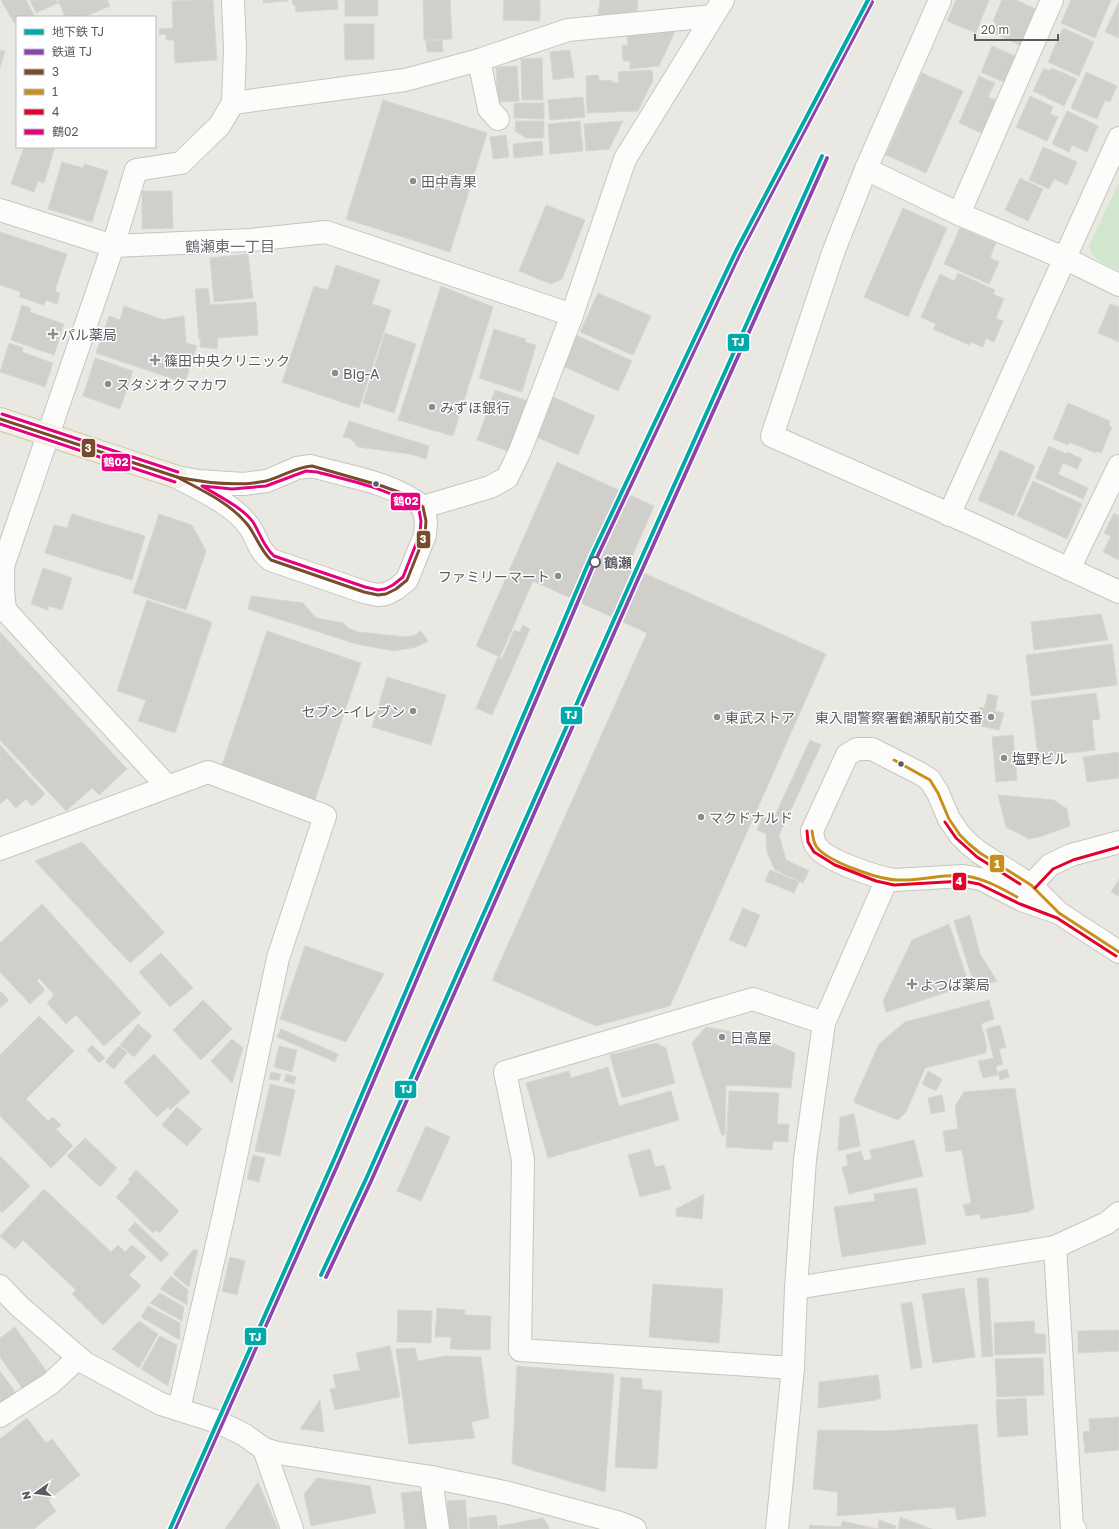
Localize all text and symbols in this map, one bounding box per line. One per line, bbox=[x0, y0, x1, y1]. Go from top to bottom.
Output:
legend bbox=[16, 16, 156, 148]
scale bar bbox=[975, 16, 1058, 42]
text: 20 m bbox=[981, 22, 1009, 37]
text: 地下鉄 TJ bbox=[52, 24, 104, 39]
text: 鉄道 TJ bbox=[52, 44, 92, 59]
text: 3 bbox=[52, 64, 59, 79]
text: 1 bbox=[52, 84, 58, 99]
text: 4 bbox=[52, 104, 59, 119]
text: 鶴02 bbox=[52, 124, 78, 139]
place label: 田中青果 bbox=[421, 173, 477, 190]
marker: 田中青果 bbox=[408, 176, 418, 186]
district label: 鶴瀬東一丁目 bbox=[185, 237, 275, 255]
place label: パル薬局 bbox=[61, 326, 117, 343]
marker: パル薬局 bbox=[48, 329, 58, 339]
line badge: TJ bbox=[727, 333, 750, 352]
text: TJ bbox=[732, 335, 744, 348]
place label: 篠田中央クリニック bbox=[164, 352, 290, 369]
marker: 篠田中央クリニック bbox=[149, 354, 161, 366]
place label: Big-A bbox=[343, 365, 380, 382]
marker: Big-A bbox=[330, 368, 340, 378]
place label: スタジオクマカワ bbox=[116, 376, 228, 393]
marker: スタジオクマカワ bbox=[103, 379, 113, 389]
place label: みずほ銀行 bbox=[440, 399, 510, 416]
marker: みずほ銀行 bbox=[427, 402, 437, 412]
line badge: 3 bbox=[81, 438, 96, 458]
text: 3 bbox=[85, 441, 92, 454]
line badge: 鶴02 bbox=[101, 453, 131, 472]
text: 鶴02 bbox=[103, 455, 129, 468]
unlabelled marker bbox=[371, 479, 381, 489]
line badge: 鶴02 bbox=[390, 492, 421, 511]
text: 鶴02 bbox=[393, 494, 419, 507]
line badge: 3 bbox=[416, 530, 431, 549]
text: 3 bbox=[420, 532, 427, 545]
place label: 鶴瀬 bbox=[604, 554, 632, 571]
marker: 鶴瀬 bbox=[589, 556, 601, 568]
place label: ファミリーマート bbox=[438, 568, 550, 585]
marker: ファミリーマート bbox=[553, 571, 563, 581]
place label: セブン-イレブン bbox=[302, 703, 405, 720]
marker: セブン-イレブン bbox=[408, 706, 418, 716]
line badge: TJ bbox=[560, 706, 583, 725]
text: TJ bbox=[565, 708, 577, 721]
place label: 東武ストア bbox=[725, 709, 795, 726]
place label: 東入間警察署鶴瀬駅前交番 bbox=[815, 709, 983, 726]
marker: 東武ストア bbox=[712, 712, 722, 722]
marker: 東入間警察署鶴瀬駅前交番 bbox=[986, 712, 996, 722]
place label: 塩野ビル bbox=[1012, 750, 1068, 767]
marker: 塩野ビル bbox=[999, 753, 1009, 763]
unlabelled marker bbox=[896, 759, 906, 769]
place label: マクドナルド bbox=[709, 809, 793, 826]
marker: マクドナルド bbox=[696, 812, 706, 822]
line badge: 1 bbox=[989, 854, 1005, 873]
text: 1 bbox=[994, 857, 1000, 870]
line badge: 4 bbox=[952, 872, 967, 891]
text: 4 bbox=[956, 874, 963, 887]
place label: よつば薬局 bbox=[920, 976, 990, 993]
marker: よつば薬局 bbox=[907, 979, 917, 989]
place label: 日高屋 bbox=[730, 1029, 772, 1046]
marker: 日高屋 bbox=[717, 1032, 727, 1042]
line badge: TJ bbox=[394, 1080, 417, 1099]
text: TJ bbox=[400, 1082, 412, 1095]
line badge: TJ bbox=[244, 1327, 267, 1346]
text: TJ bbox=[249, 1330, 261, 1343]
north arrow bbox=[16, 1473, 56, 1513]
text: N bbox=[18, 1490, 33, 1501]

